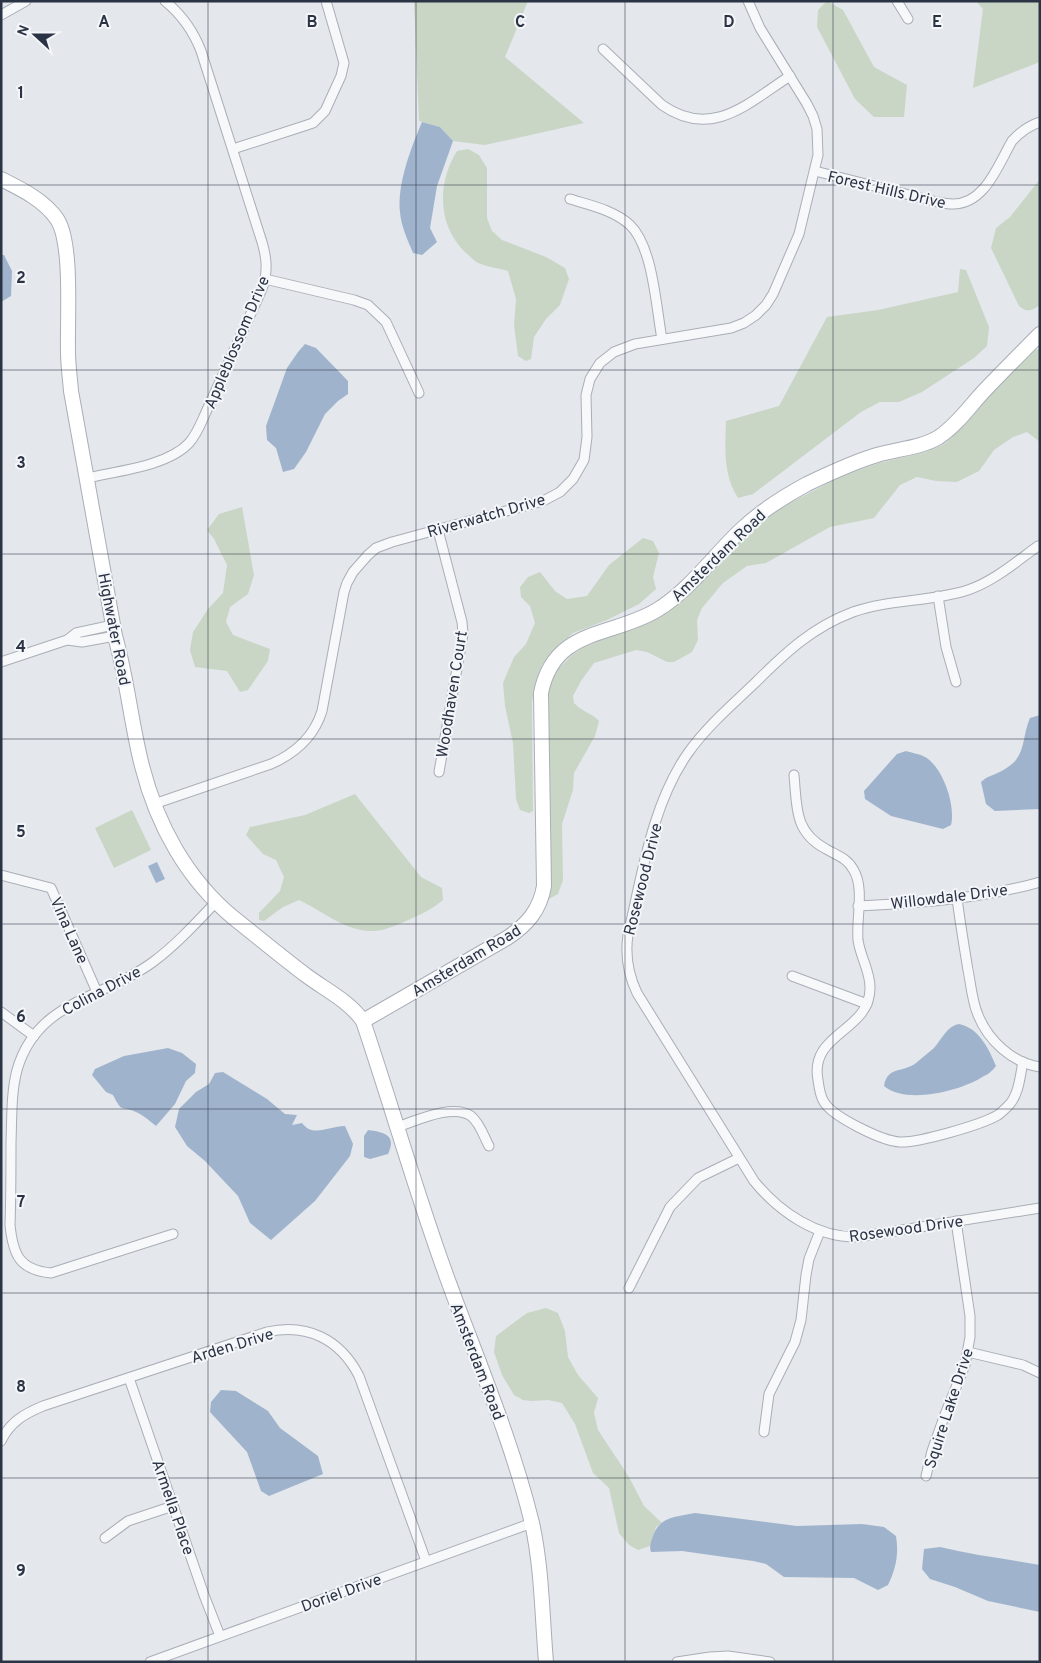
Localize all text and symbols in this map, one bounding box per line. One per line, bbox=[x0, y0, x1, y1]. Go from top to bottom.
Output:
north arrow bbox=[10, 10, 60, 60]
text: A bbox=[98, 13, 110, 33]
text: B bbox=[306, 13, 318, 33]
text: C bbox=[515, 13, 525, 33]
text: D bbox=[723, 13, 735, 33]
text: E bbox=[932, 13, 942, 33]
text: N bbox=[15, 23, 34, 39]
text: 1 bbox=[18, 84, 24, 104]
street label: Forest Hills Drive bbox=[825, 168, 948, 214]
text: 2 bbox=[16, 269, 26, 289]
street label: Appleblossom Drive bbox=[201, 273, 275, 412]
text: 3 bbox=[16, 454, 26, 474]
street label: Riverwatch Drive bbox=[425, 491, 548, 543]
street label: Amsterdam Road bbox=[668, 506, 771, 607]
street label: Highwater Road bbox=[92, 571, 134, 687]
street label: Woodhaven Court bbox=[433, 629, 473, 759]
text: 4 bbox=[16, 638, 26, 658]
street label: Rosewood Drive bbox=[620, 821, 668, 938]
text: 5 bbox=[16, 823, 26, 843]
street label: Willowdale Drive bbox=[890, 881, 1009, 915]
street label: Vina Lane bbox=[45, 894, 92, 967]
street label: Amsterdam Road bbox=[409, 921, 525, 1002]
street label: Colina Drive bbox=[59, 963, 145, 1021]
text: 6 bbox=[16, 1008, 26, 1028]
text: 7 bbox=[17, 1193, 25, 1213]
street label: Rosewood Drive bbox=[848, 1212, 965, 1248]
street label: Amsterdam Road bbox=[445, 1300, 508, 1423]
street label: Arden Drive bbox=[189, 1325, 276, 1369]
street label: Squire Lake Drive bbox=[921, 1346, 979, 1471]
text: 8 bbox=[16, 1378, 26, 1398]
street label: Armella Place bbox=[146, 1457, 198, 1558]
text: 9 bbox=[16, 1562, 26, 1582]
street label: Doriel Drive bbox=[299, 1570, 385, 1618]

